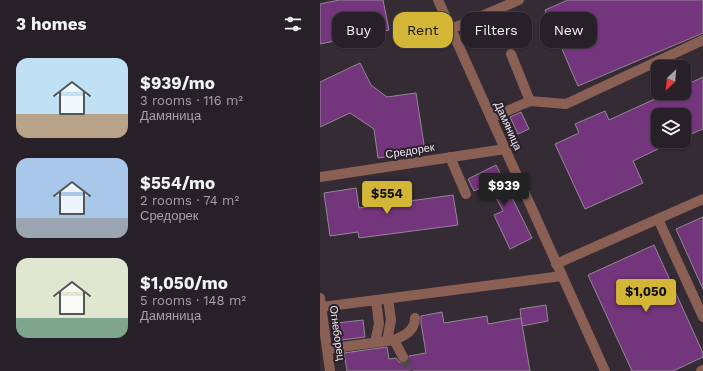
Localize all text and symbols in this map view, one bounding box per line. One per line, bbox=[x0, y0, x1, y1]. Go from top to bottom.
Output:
chip: Buy bbox=[332, 12, 385, 48]
chip: Rent bbox=[393, 12, 453, 48]
chip: Filters bbox=[461, 12, 532, 48]
chip: New bbox=[540, 12, 597, 48]
icon: filters bbox=[282, 13, 304, 35]
text: 3 homes bbox=[16, 14, 87, 34]
north arrow bbox=[651, 60, 691, 100]
map controls bbox=[651, 60, 691, 148]
text: $939/mo bbox=[140, 73, 215, 93]
icon: home bbox=[48, 74, 96, 122]
text: 3 rooms · 116 m² bbox=[140, 93, 243, 108]
street label: Дамяница bbox=[492, 100, 525, 153]
text: Дамяница bbox=[140, 108, 201, 123]
button: layers bbox=[651, 108, 691, 148]
street label: Средорек bbox=[385, 141, 436, 161]
text: $554/mo bbox=[140, 173, 215, 193]
pin: $939 bbox=[480, 173, 528, 207]
icon: home bbox=[48, 174, 96, 222]
text: $939 bbox=[488, 178, 520, 193]
pin: $554 bbox=[363, 181, 411, 215]
text: $554 bbox=[371, 186, 403, 201]
text: 2 rooms · 74 m² bbox=[140, 193, 239, 208]
text: Средорек bbox=[140, 208, 199, 223]
text: $1,050/mo bbox=[140, 273, 228, 293]
icon: home bbox=[48, 274, 96, 322]
pin: $1,050 bbox=[613, 279, 679, 313]
text: $1,050 bbox=[625, 284, 667, 299]
text: 5 rooms · 148 m² bbox=[140, 293, 246, 308]
street label: Огнеборец bbox=[327, 305, 347, 362]
text: Дамяница bbox=[140, 308, 201, 323]

